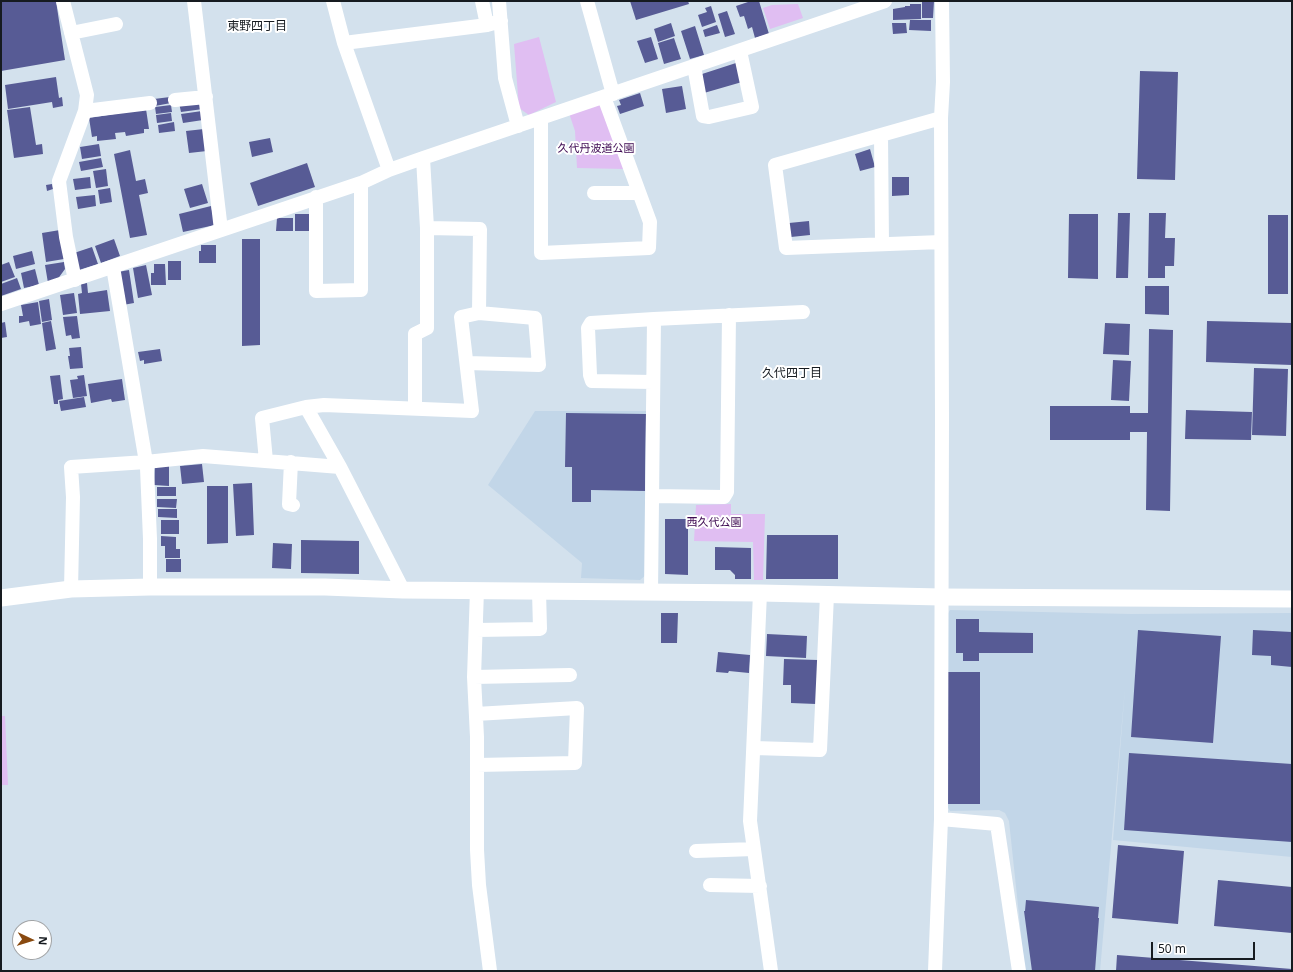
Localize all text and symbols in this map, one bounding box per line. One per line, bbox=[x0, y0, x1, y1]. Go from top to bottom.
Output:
district label: 東野四丁目 bbox=[227, 20, 287, 34]
park label: 久代丹波道公園 bbox=[558, 142, 634, 156]
district label: 久代四丁目 bbox=[762, 367, 822, 381]
park label: 西久代公園 bbox=[687, 516, 741, 530]
north arrow bbox=[12, 920, 52, 960]
scale bar bbox=[1153, 934, 1257, 960]
text: N bbox=[36, 936, 51, 946]
text: 50 m bbox=[1158, 940, 1186, 957]

